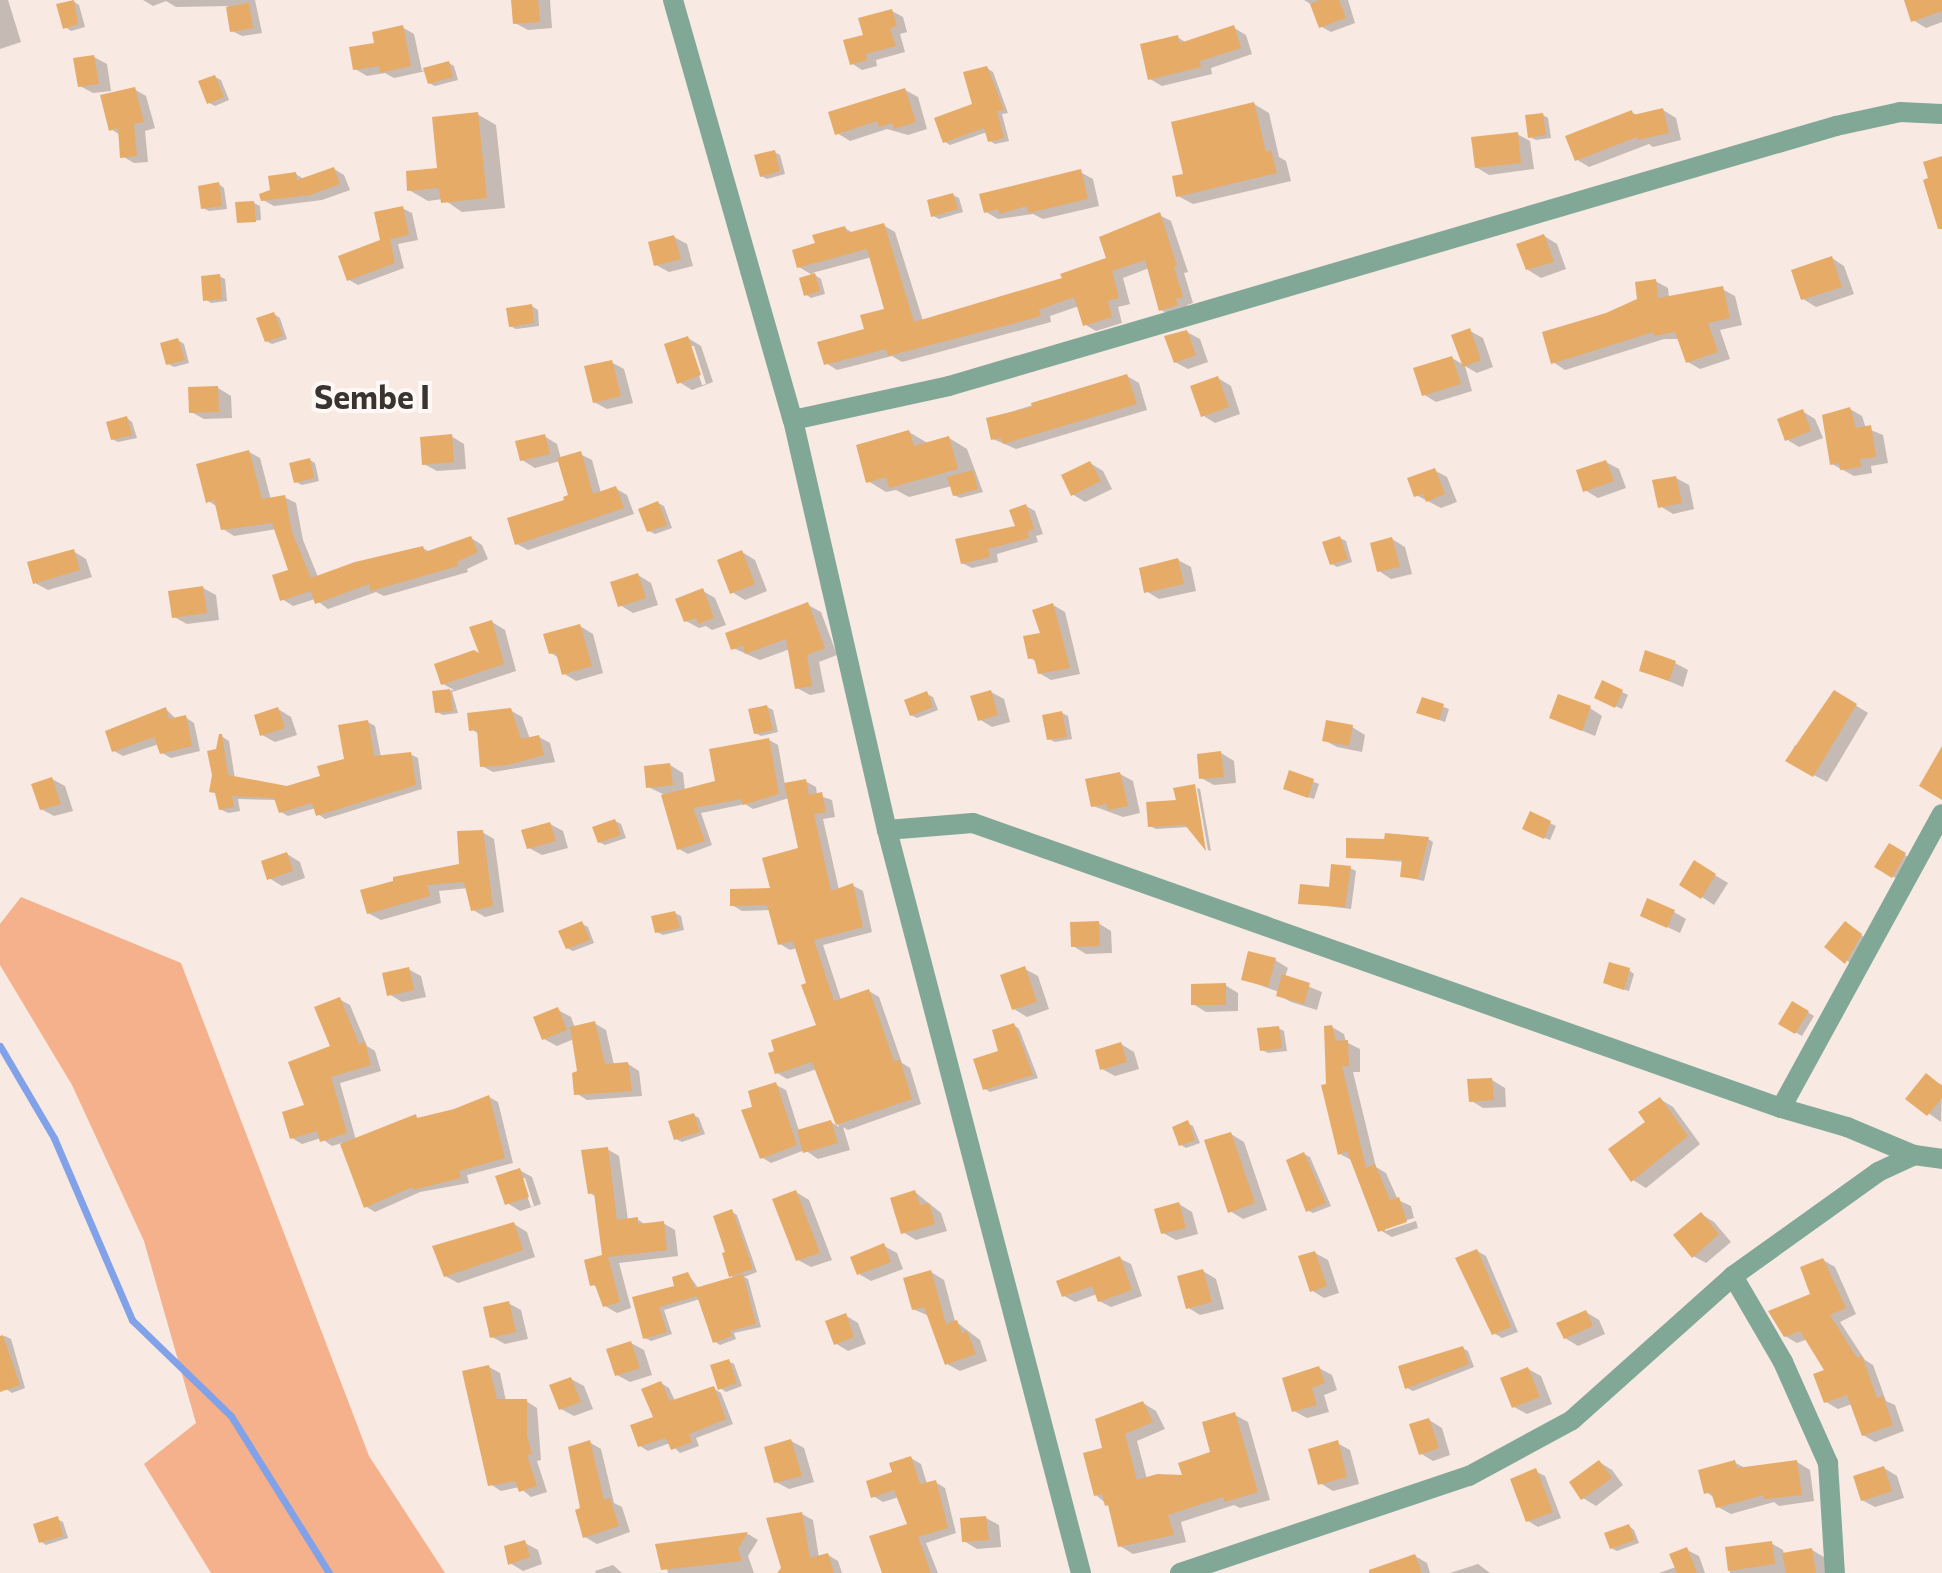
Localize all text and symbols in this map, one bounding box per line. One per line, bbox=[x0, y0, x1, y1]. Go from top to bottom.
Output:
district label: Sembe I bbox=[314, 377, 430, 415]

